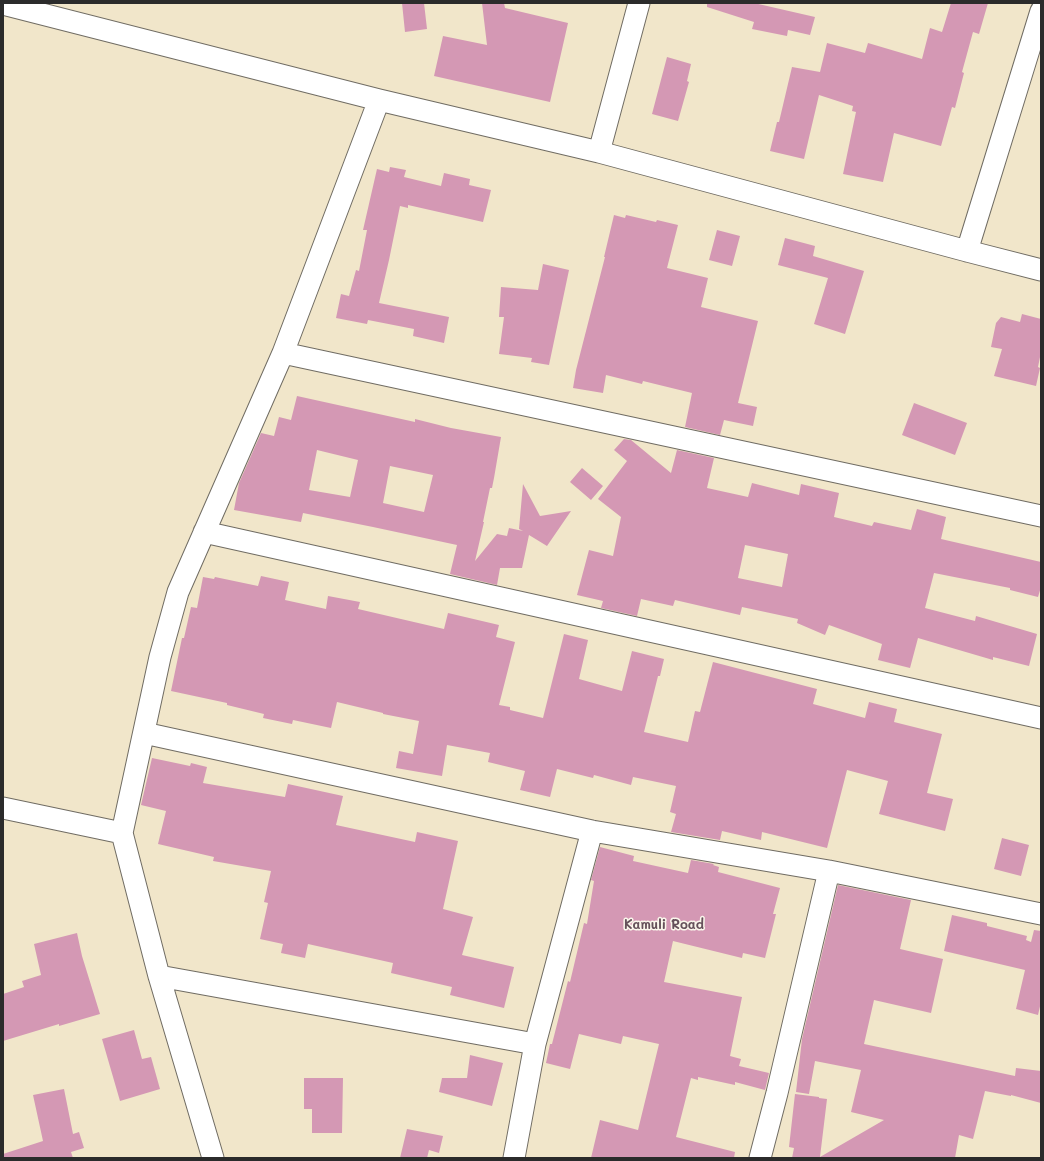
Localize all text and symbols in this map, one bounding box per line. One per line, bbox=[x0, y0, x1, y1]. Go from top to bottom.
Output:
district label: Kamuli Road bbox=[624, 917, 704, 933]

